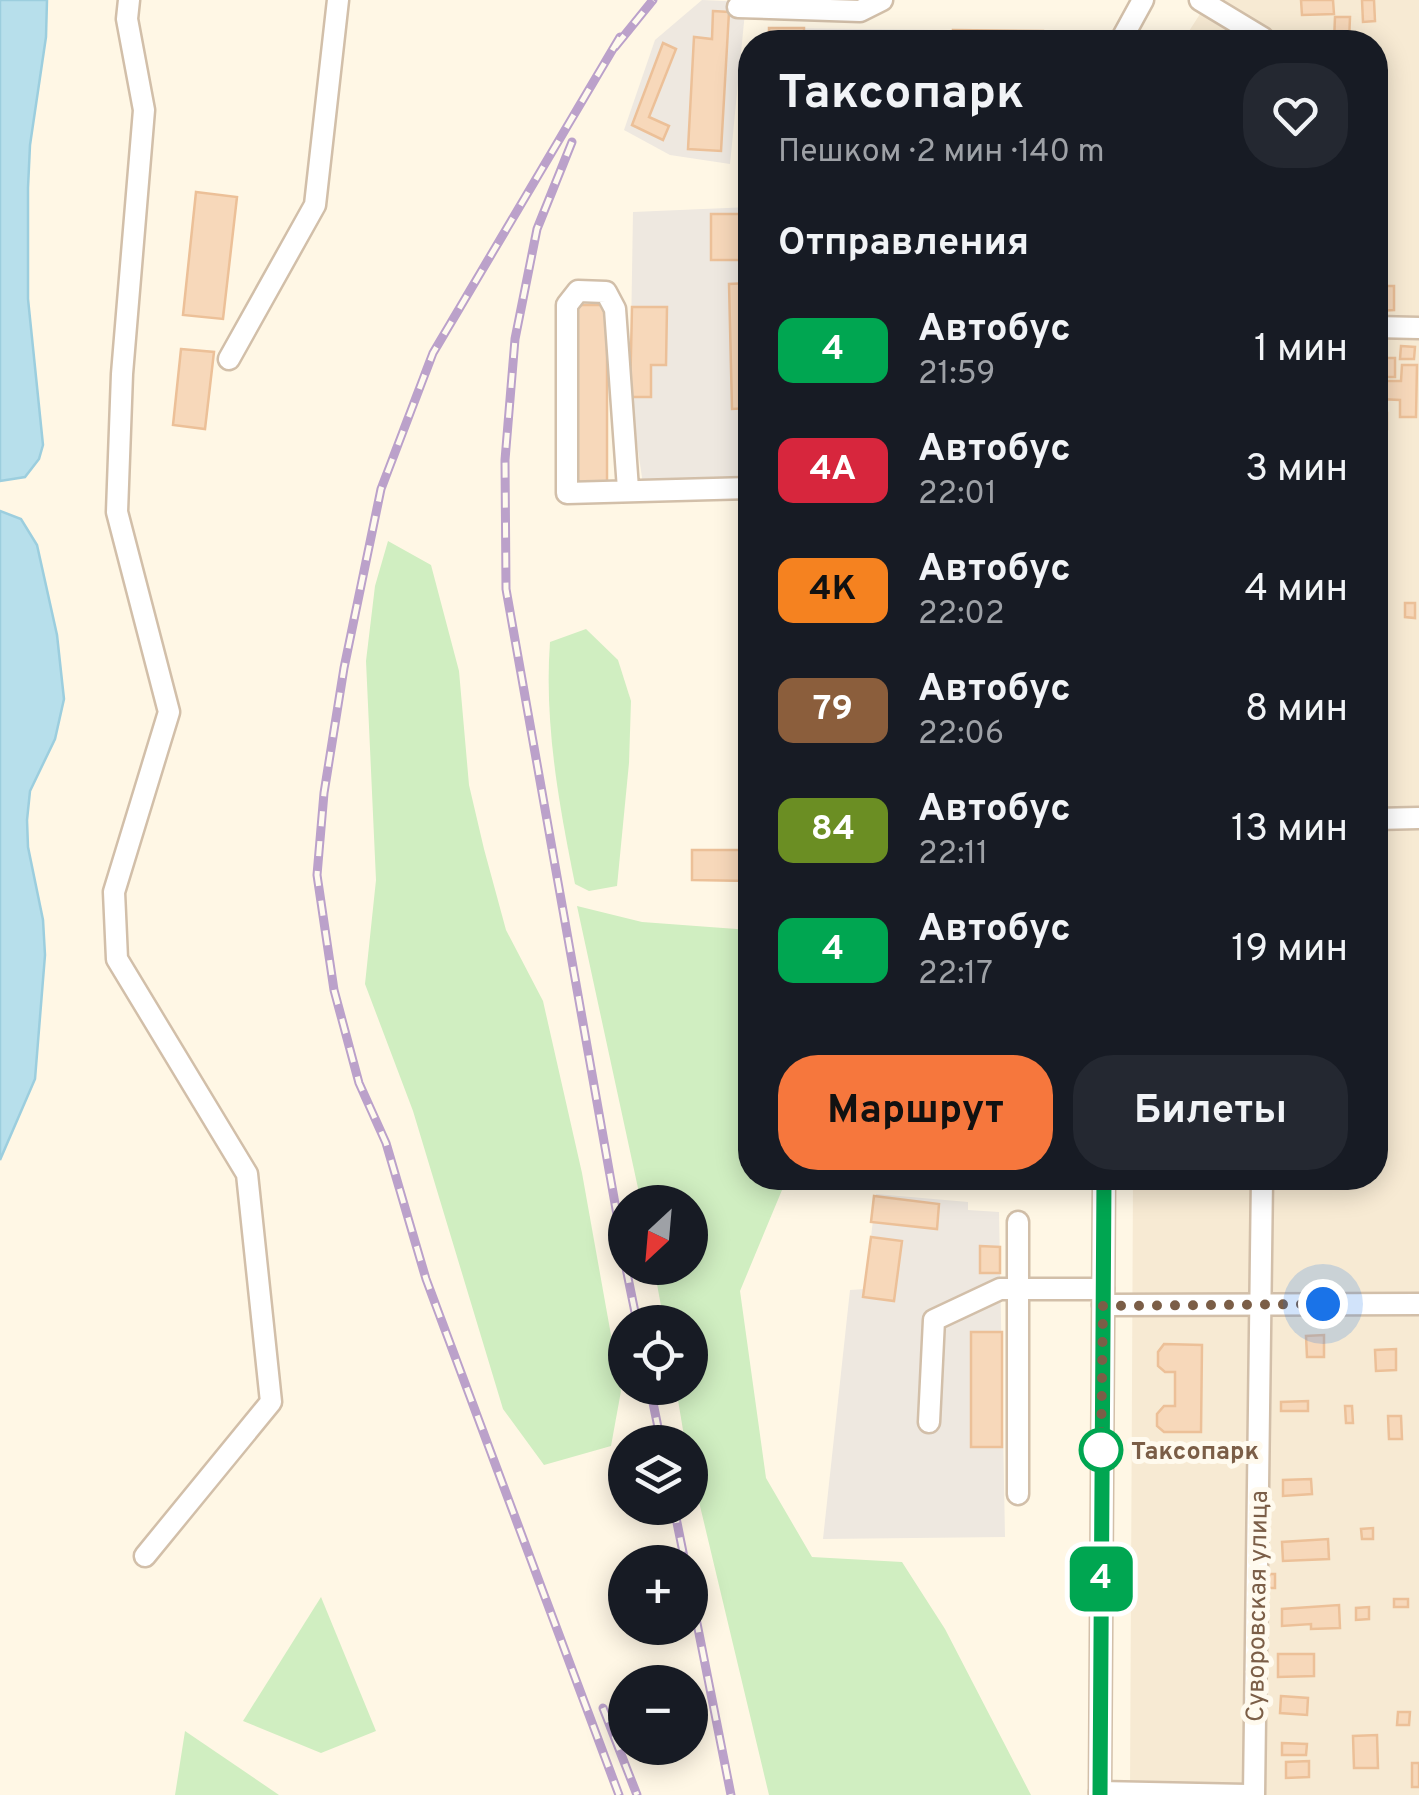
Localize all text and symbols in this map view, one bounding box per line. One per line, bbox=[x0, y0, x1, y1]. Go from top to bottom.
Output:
button: heart bbox=[1243, 63, 1348, 168]
text: Таксопарк bbox=[778, 65, 1024, 125]
text: Пешком · 2 мин · 140 m bbox=[778, 133, 1105, 173]
text: Отправления bbox=[778, 220, 1029, 269]
text: Автобус bbox=[918, 306, 1071, 355]
text: 1 мин bbox=[1254, 326, 1348, 375]
text: 4 bbox=[822, 328, 844, 372]
text: 21:59 bbox=[918, 355, 995, 395]
text: Автобус bbox=[918, 426, 1071, 475]
text: 3 мин bbox=[1245, 446, 1348, 495]
text: 4А bbox=[810, 448, 856, 492]
text: 22:01 bbox=[918, 475, 997, 515]
text: Автобус bbox=[918, 546, 1071, 595]
text: 4 мин bbox=[1245, 566, 1348, 615]
text: 4К bbox=[809, 568, 857, 612]
text: 22:02 bbox=[918, 595, 1005, 635]
text: Автобус bbox=[918, 666, 1071, 715]
text: 8 мин bbox=[1245, 686, 1348, 735]
text: 79 bbox=[813, 688, 853, 732]
text: 22:06 bbox=[918, 715, 1004, 755]
text: Автобус bbox=[918, 786, 1071, 835]
text: 13 мин bbox=[1231, 806, 1348, 855]
text: 84 bbox=[811, 808, 855, 852]
text: 22:11 bbox=[918, 835, 988, 875]
text: Автобус bbox=[918, 906, 1071, 955]
text: 19 мин bbox=[1231, 926, 1348, 975]
text: 4 bbox=[822, 928, 844, 972]
text: 22:17 bbox=[918, 955, 993, 995]
button: Маршрут bbox=[778, 1055, 1053, 1170]
button: Билеты bbox=[1073, 1055, 1348, 1170]
north arrow bbox=[608, 1185, 708, 1285]
map controls bbox=[608, 1185, 708, 1765]
your location bbox=[1298, 1279, 1348, 1329]
button: locate bbox=[608, 1305, 708, 1405]
button: layers bbox=[608, 1425, 708, 1525]
marker: Таксопарк bbox=[1080, 1429, 1122, 1471]
place label: Таксопарк bbox=[1131, 1437, 1259, 1469]
street label: Суворовская улица bbox=[1241, 1490, 1277, 1722]
button: + bbox=[608, 1545, 708, 1645]
line badge: 4 bbox=[1068, 1546, 1134, 1612]
text: 4 bbox=[1090, 1557, 1112, 1601]
button: − bbox=[608, 1665, 708, 1765]

